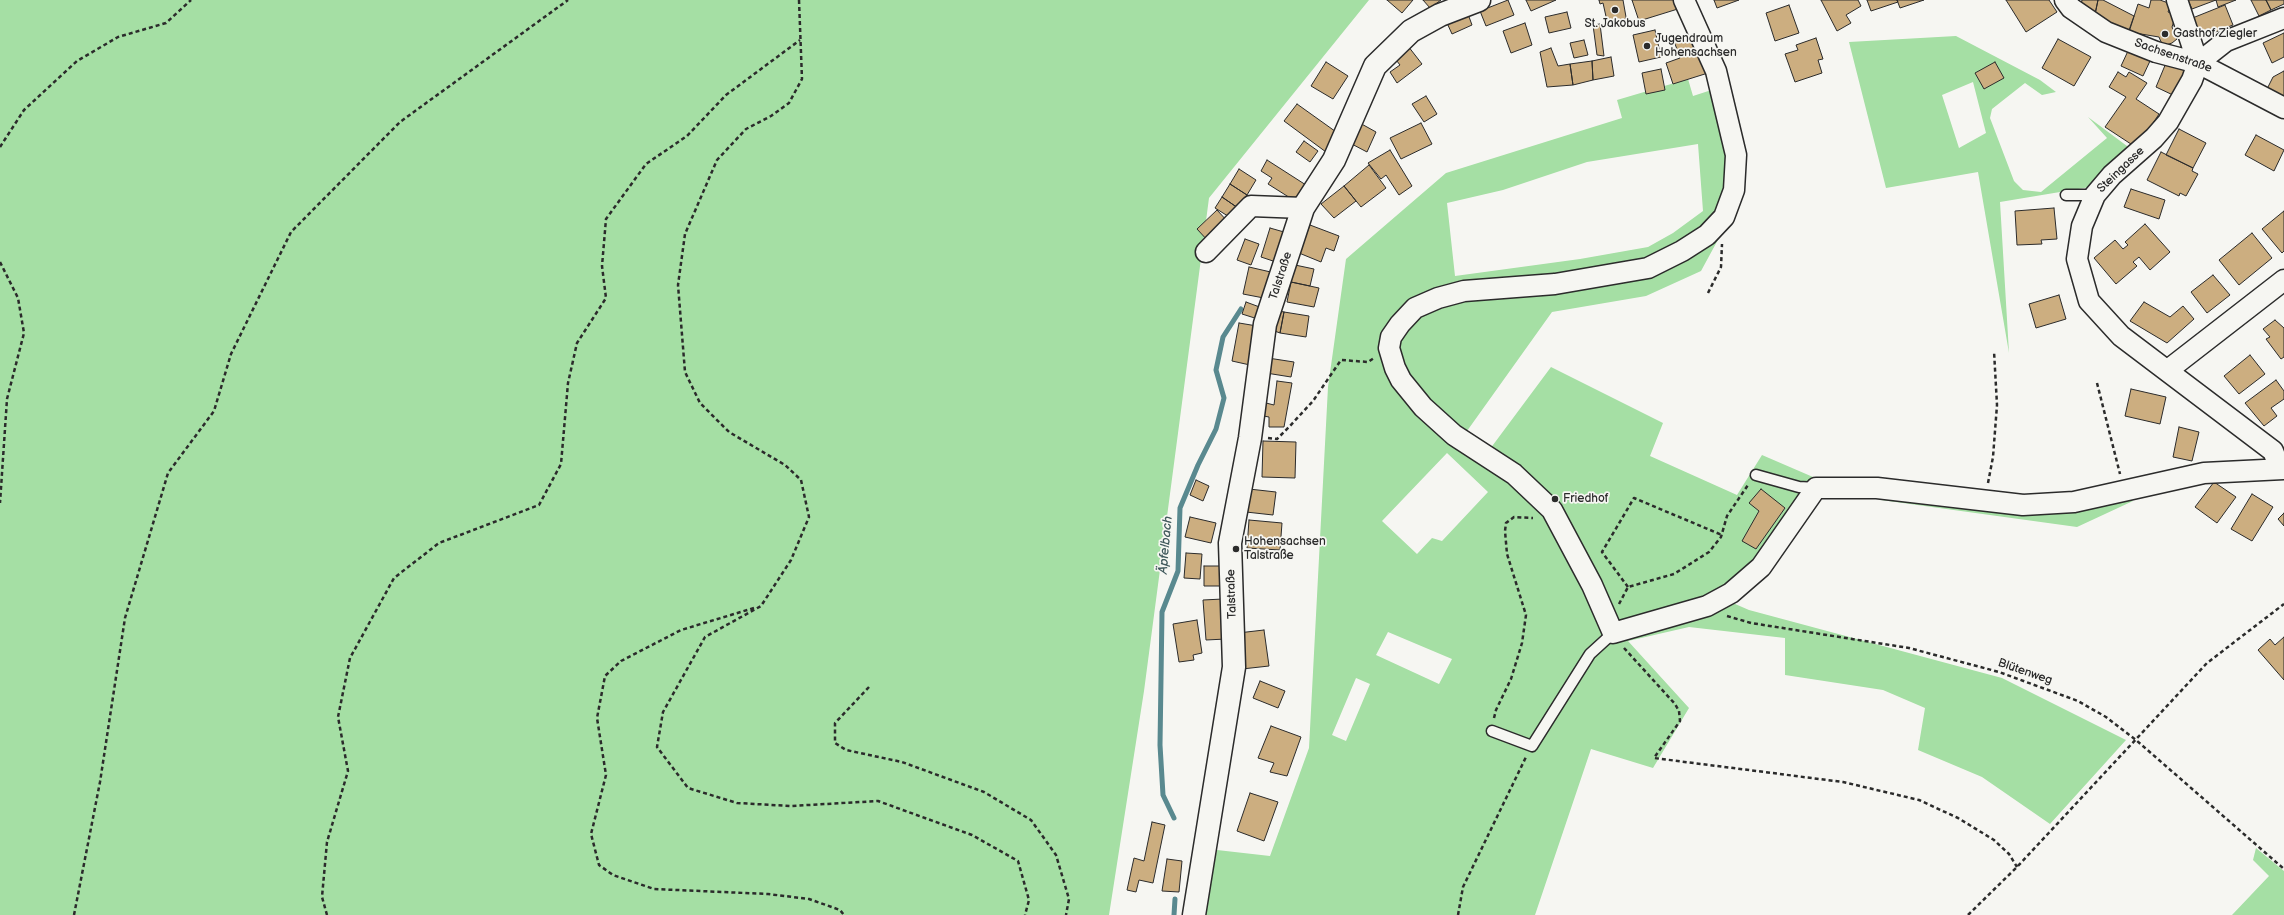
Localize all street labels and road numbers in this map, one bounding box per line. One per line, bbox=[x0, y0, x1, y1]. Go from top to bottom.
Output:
street label: Sachsenstraße bbox=[2132, 36, 2214, 76]
street label: Steingasse bbox=[2094, 144, 2148, 196]
street label: Talstraße bbox=[1266, 250, 1296, 302]
street label: Talstraße bbox=[1224, 569, 1240, 619]
street label: Blütenweg bbox=[1996, 656, 2054, 688]

